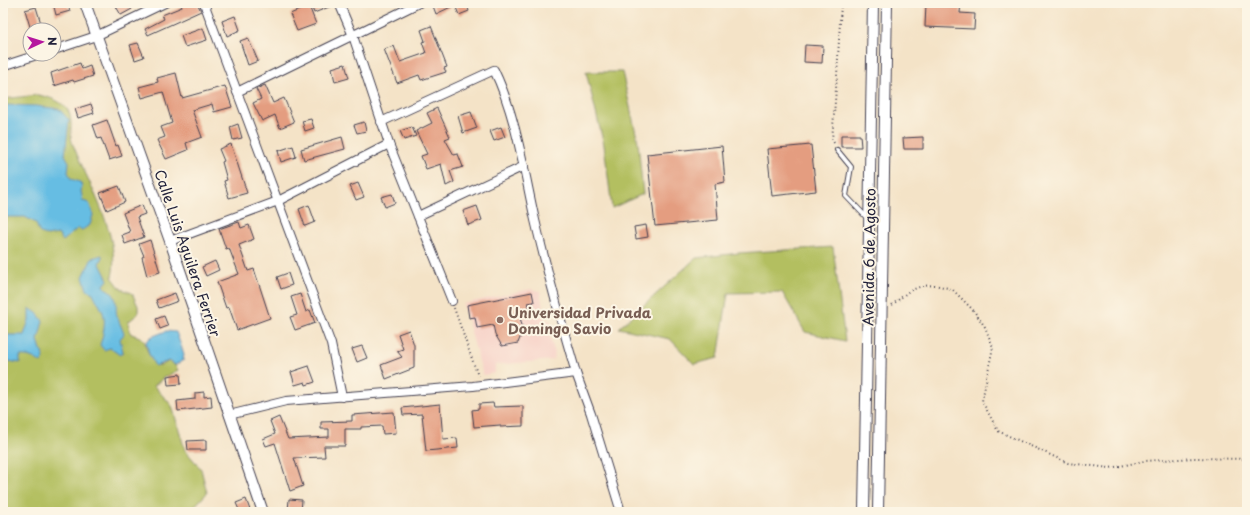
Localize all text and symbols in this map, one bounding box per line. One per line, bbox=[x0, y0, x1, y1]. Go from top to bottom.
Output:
north arrow bbox=[22, 22, 62, 62]
text: N bbox=[44, 36, 61, 46]
street label: Calle Luis Aguilera Ferrier bbox=[150, 167, 227, 340]
street label: Avenida 6 de Agosto bbox=[857, 188, 881, 326]
place label: Universidad Privada Domingo Savio bbox=[508, 302, 652, 339]
marker: Universidad Privada Domingo Savio bbox=[495, 315, 505, 325]

